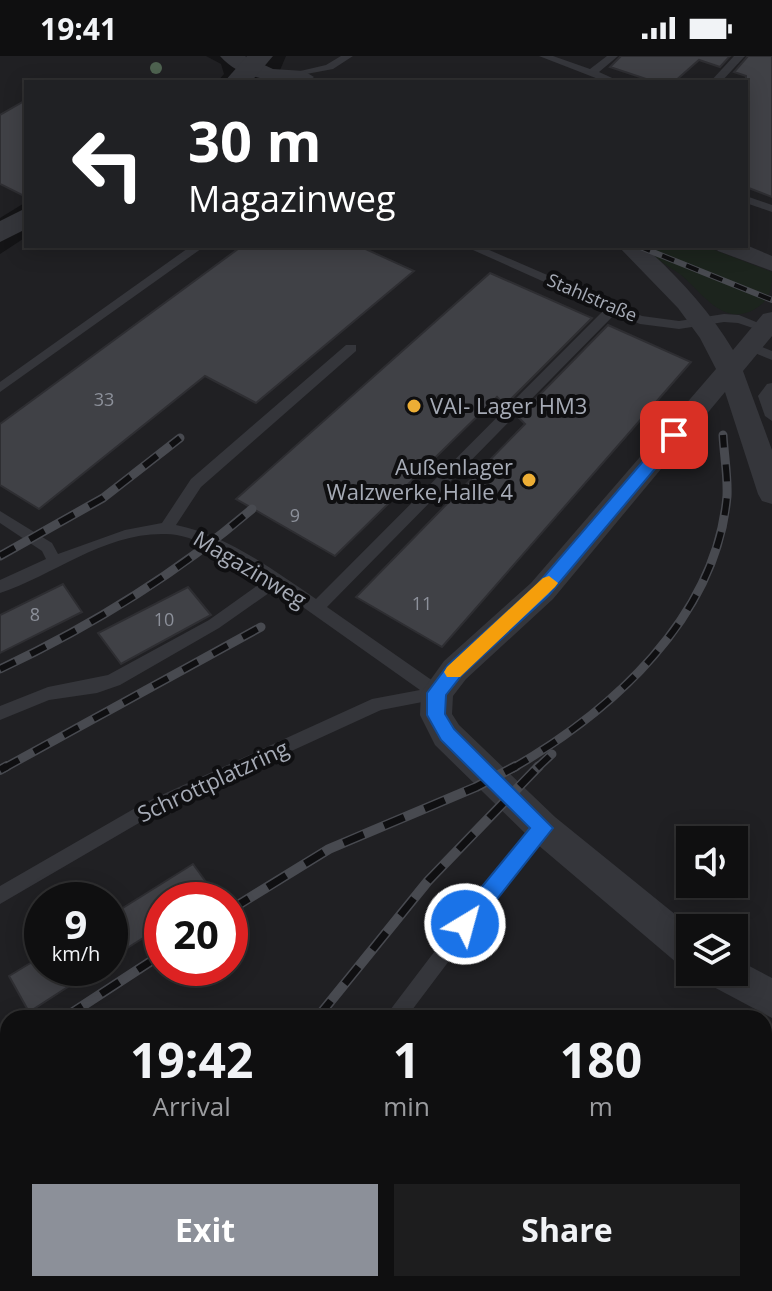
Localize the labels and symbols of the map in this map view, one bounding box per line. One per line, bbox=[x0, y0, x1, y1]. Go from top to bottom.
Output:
street label: Stahlstraße bbox=[544, 267, 641, 327]
house number: 33 bbox=[94, 387, 114, 411]
place label: VAI- Lager HM3 bbox=[430, 390, 587, 420]
marker: VAI- Lager HM3 bbox=[405, 397, 423, 415]
pin bbox=[640, 401, 708, 469]
place label: Außenlager Walzwerke,Halle 4 bbox=[326, 451, 513, 506]
marker: Außenlager Walzwerke,Halle 4 bbox=[520, 471, 538, 489]
house number: 9 bbox=[290, 503, 300, 527]
street label: Magazinweg bbox=[188, 523, 313, 614]
house number: 11 bbox=[412, 591, 432, 615]
house number: 8 bbox=[30, 602, 40, 626]
house number: 10 bbox=[154, 607, 174, 631]
street label: Schrottplatzring bbox=[132, 732, 293, 828]
speed limit sign: 20 bbox=[144, 882, 248, 986]
position arrow bbox=[423, 882, 507, 966]

